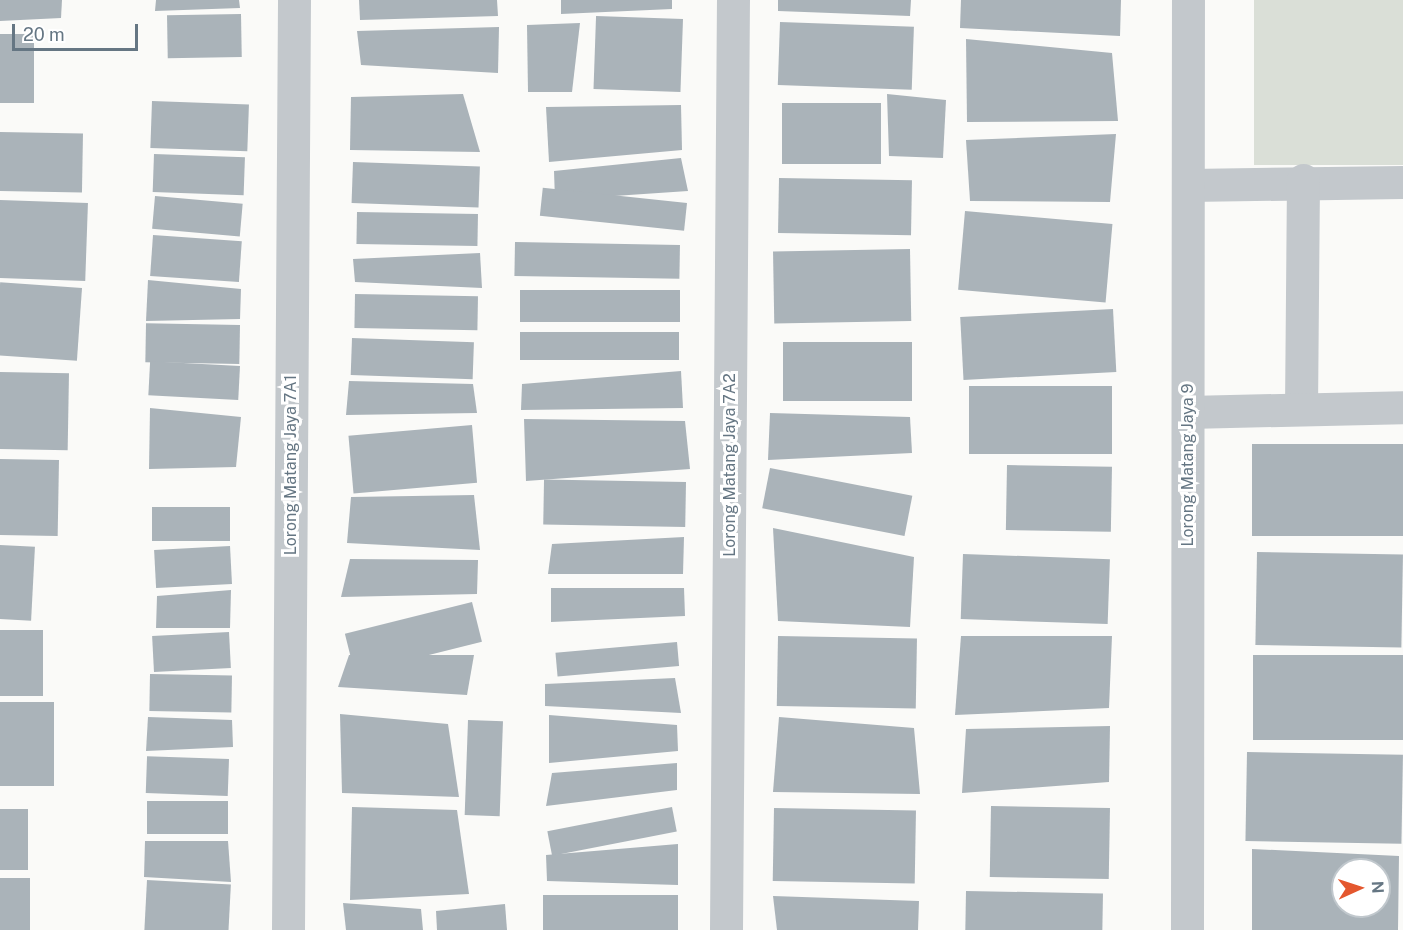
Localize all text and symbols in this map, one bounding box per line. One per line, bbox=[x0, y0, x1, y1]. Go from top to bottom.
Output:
scale bar bbox=[15, 12, 141, 50]
text: 20 m bbox=[23, 24, 65, 45]
street label: Lorong Matang Jaya 7A2 bbox=[720, 373, 740, 557]
street label: Lorong Matang Jaya 7A1 bbox=[281, 375, 301, 555]
street label: Lorong Matang Jaya 9 bbox=[1178, 384, 1198, 546]
north arrow bbox=[1331, 858, 1391, 918]
text: N bbox=[1368, 880, 1387, 894]

